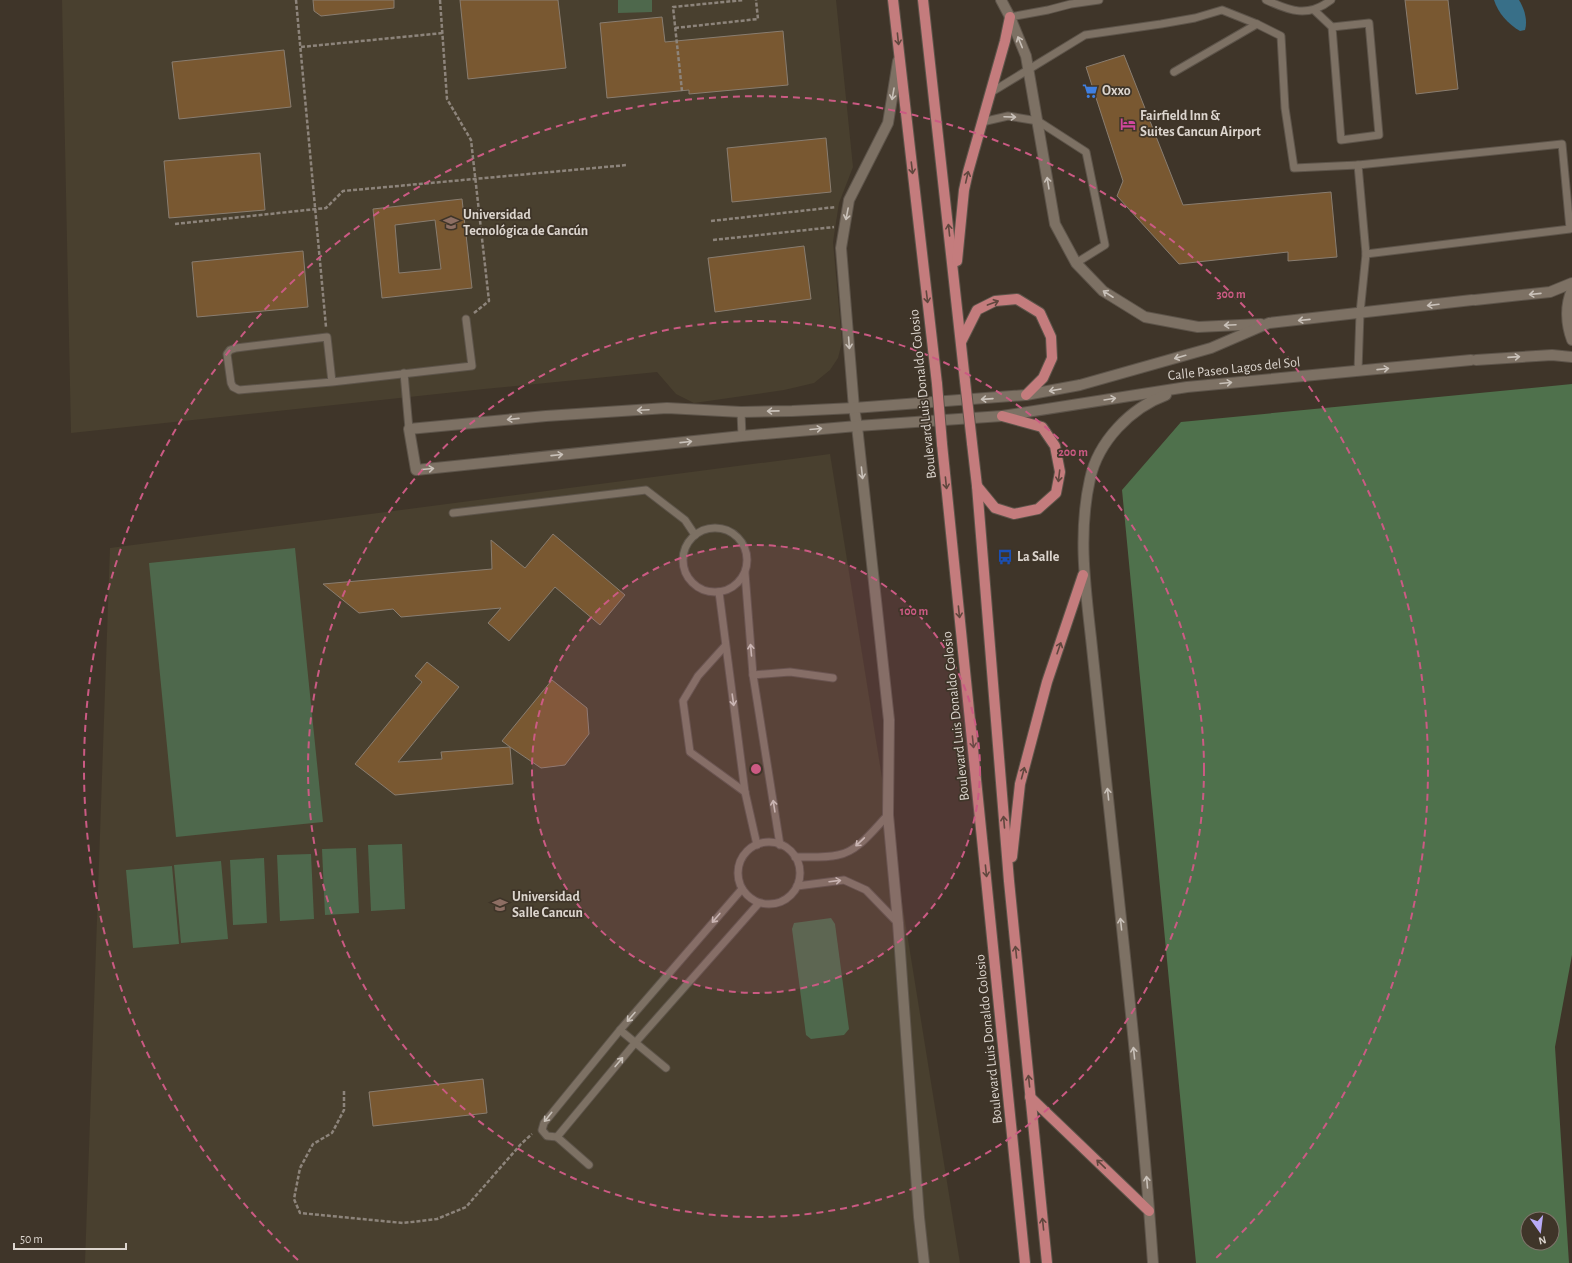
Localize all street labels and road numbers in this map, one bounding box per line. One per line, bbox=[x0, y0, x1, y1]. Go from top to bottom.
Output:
street label: Boulevard Luis Donaldo Colosio bbox=[907, 308, 939, 479]
street label: Calle Paseo Lagos del Sol bbox=[1167, 355, 1301, 383]
street label: Boulevard Luis Donaldo Colosio bbox=[940, 630, 972, 801]
street label: Boulevard Luis Donaldo Colosio bbox=[973, 953, 1005, 1124]

